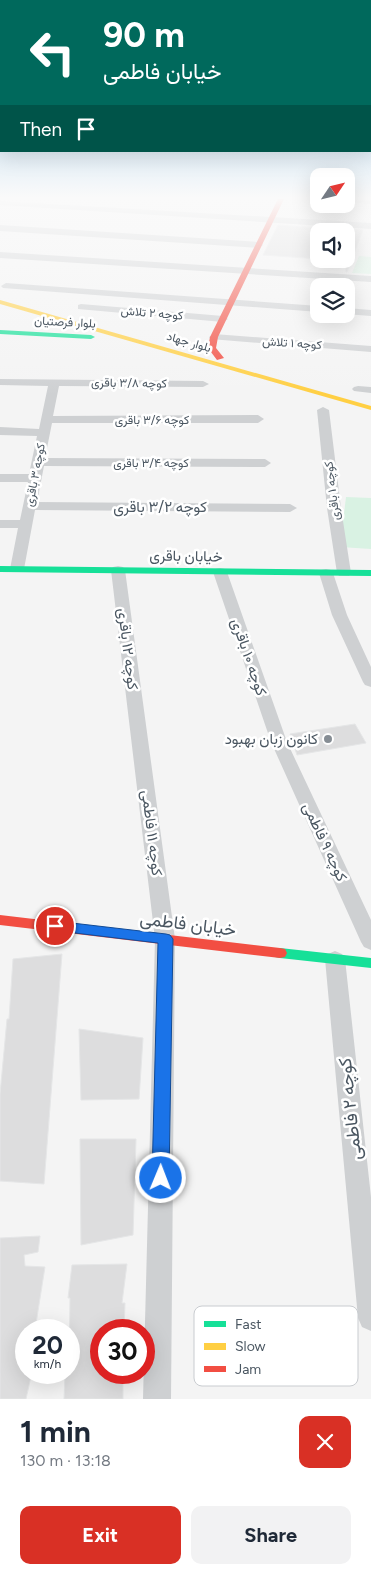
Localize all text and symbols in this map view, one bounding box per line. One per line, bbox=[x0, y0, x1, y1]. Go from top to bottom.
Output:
text: 90 m bbox=[103, 14, 185, 56]
icon: left bbox=[20, 20, 85, 85]
text: خیابان فاطمی bbox=[103, 58, 221, 85]
icon: arrive bbox=[72, 115, 100, 143]
text: Then bbox=[20, 118, 62, 141]
north arrow bbox=[310, 168, 355, 212]
map controls bbox=[310, 168, 355, 323]
button: sound bbox=[310, 223, 355, 268]
button: layers bbox=[310, 278, 355, 323]
street label: کوچه ۲ تلاش bbox=[120, 303, 184, 324]
street label: بلوار فرصتیان bbox=[34, 313, 96, 332]
street label: بلوار جهاد bbox=[165, 329, 213, 356]
street label: کوچه ۱ تلاش bbox=[262, 334, 322, 353]
street label: کوچه ۳/۸ باقری bbox=[91, 375, 167, 392]
street label: کوچه ۳/۶ باقری bbox=[115, 413, 189, 428]
street label: کوچه ۳ باقری bbox=[22, 442, 49, 508]
street label: کوچه ۳/۴ باقری bbox=[113, 456, 189, 471]
street label: کوچه ۱ باقری bbox=[321, 460, 344, 521]
street label: کوچه ۳/۲ باقری bbox=[113, 498, 207, 517]
street label: خیابان باقری bbox=[149, 546, 223, 567]
street label: کوچه ۱۲ باقری bbox=[113, 607, 142, 691]
street label: کوچه ۱۰ باقری bbox=[226, 616, 271, 699]
place label: کانون زبان بهبود bbox=[225, 730, 318, 748]
marker: کانون زبان بهبود bbox=[322, 733, 334, 745]
street label: کوچه ۱۱ فاطمی bbox=[137, 789, 166, 877]
street label: کوچه ۹ فاطمی bbox=[298, 800, 351, 885]
pin bbox=[34, 905, 76, 947]
street label: خیابان فاطمی bbox=[139, 907, 237, 941]
icon: arrive bbox=[41, 912, 69, 940]
street label: کوچه ۲ فاطمی bbox=[334, 1057, 367, 1161]
position arrow bbox=[134, 1151, 186, 1203]
legend bbox=[194, 1306, 358, 1386]
text: Fast bbox=[235, 1316, 261, 1333]
speed limit sign: 30 bbox=[90, 1319, 155, 1384]
text: 20 bbox=[32, 1330, 63, 1360]
text: Slow bbox=[235, 1338, 266, 1355]
text: km/h bbox=[34, 1357, 61, 1371]
text: Jam bbox=[235, 1361, 261, 1378]
text: 1 min bbox=[20, 1413, 91, 1450]
button: close bbox=[299, 1416, 351, 1468]
text: 130 m · 13:18 bbox=[20, 1451, 111, 1470]
button: Exit bbox=[20, 1506, 181, 1564]
button: Share bbox=[191, 1506, 351, 1564]

